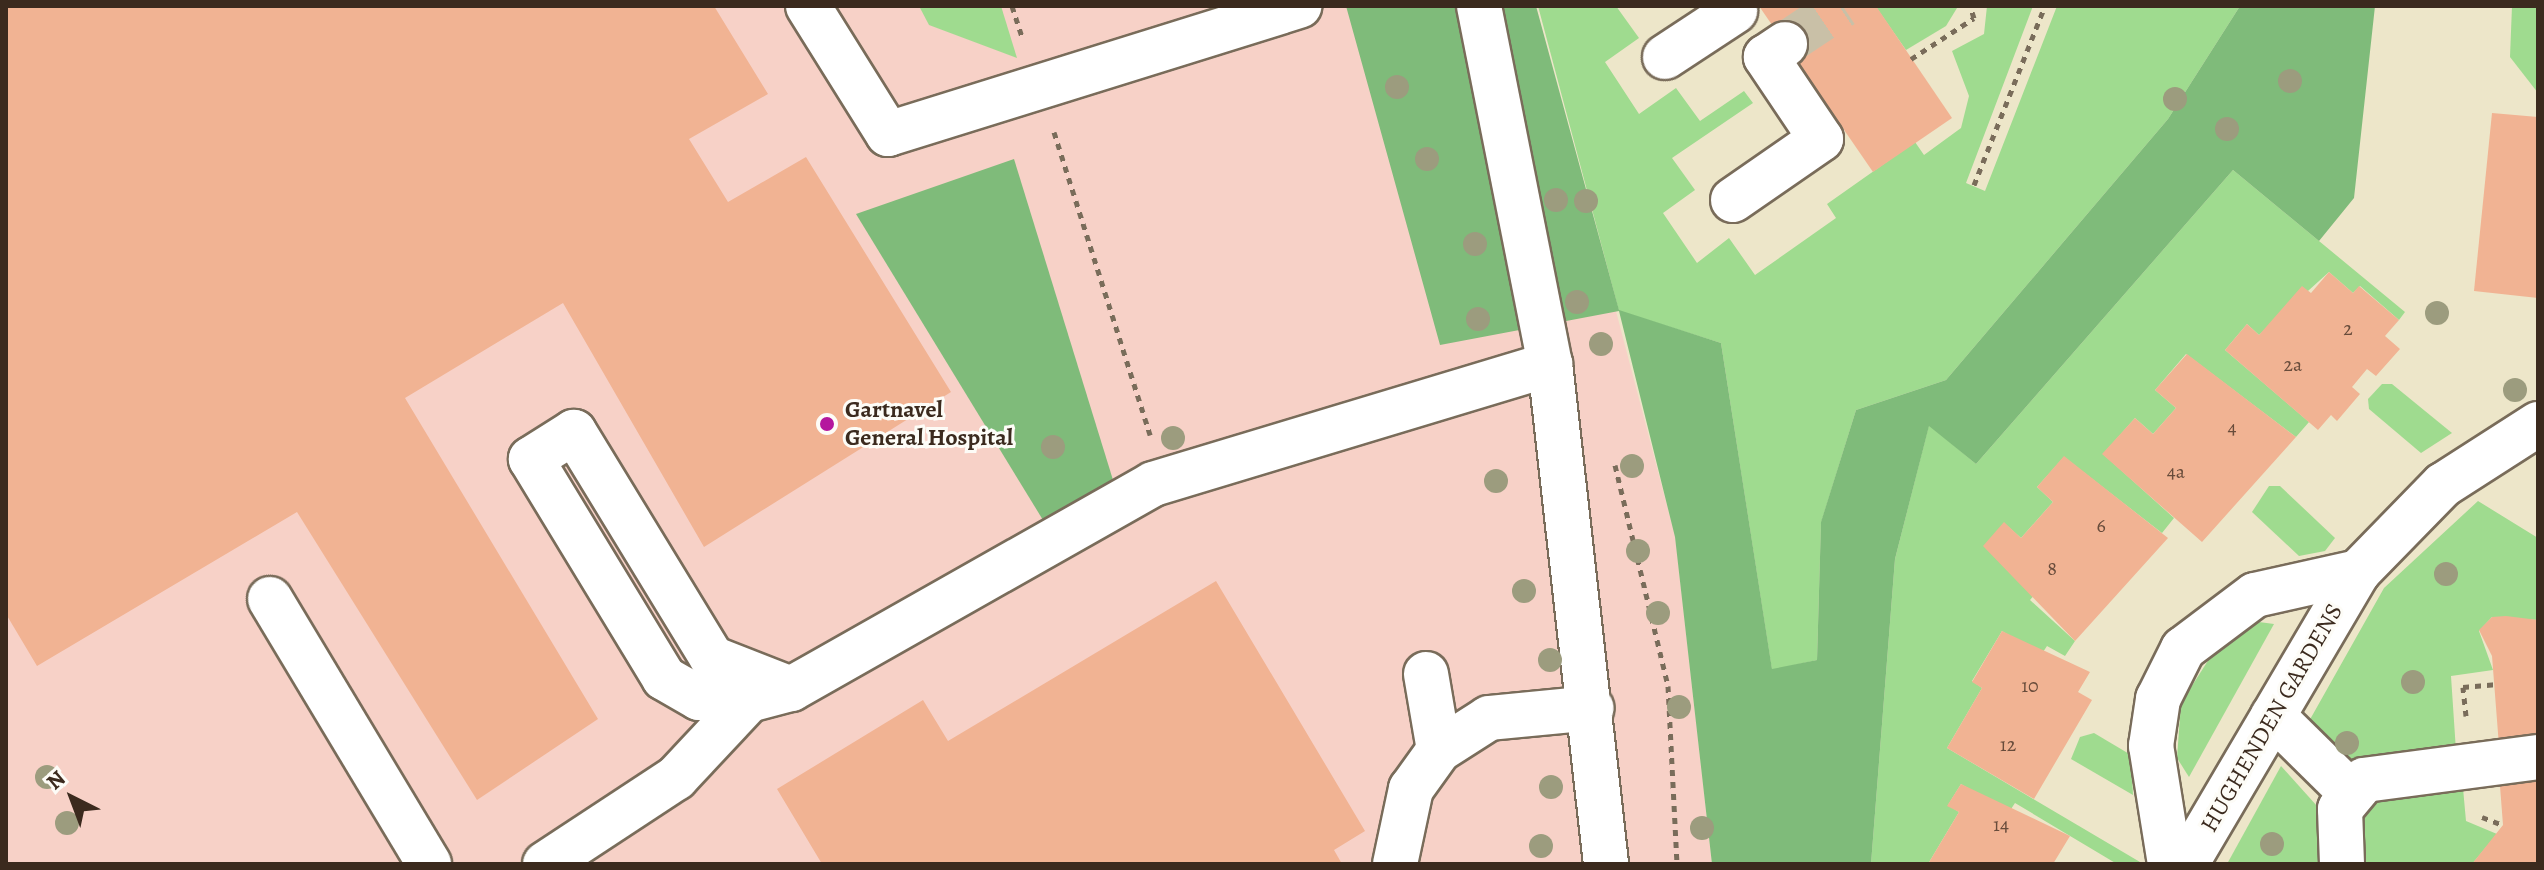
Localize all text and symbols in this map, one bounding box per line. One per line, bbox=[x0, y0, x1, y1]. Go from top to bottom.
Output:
house number: 2 bbox=[2343, 316, 2353, 340]
house number: 2a bbox=[2284, 352, 2302, 376]
place label: Gartnavel General Hospital bbox=[845, 396, 1013, 452]
marker: Gartnavel General Hospital bbox=[816, 413, 838, 435]
house number: 4 bbox=[2227, 415, 2237, 439]
house number: 4a bbox=[2167, 459, 2185, 483]
house number: 6 bbox=[2096, 513, 2106, 537]
house number: 8 bbox=[2047, 556, 2057, 580]
street label: HUGHENDEN GARDENS bbox=[2195, 599, 2349, 837]
house number: 10 bbox=[2021, 673, 2039, 697]
house number: 12 bbox=[2000, 732, 2016, 756]
north arrow bbox=[32, 758, 112, 838]
text: N bbox=[40, 764, 72, 797]
house number: 14 bbox=[1993, 812, 2009, 836]

